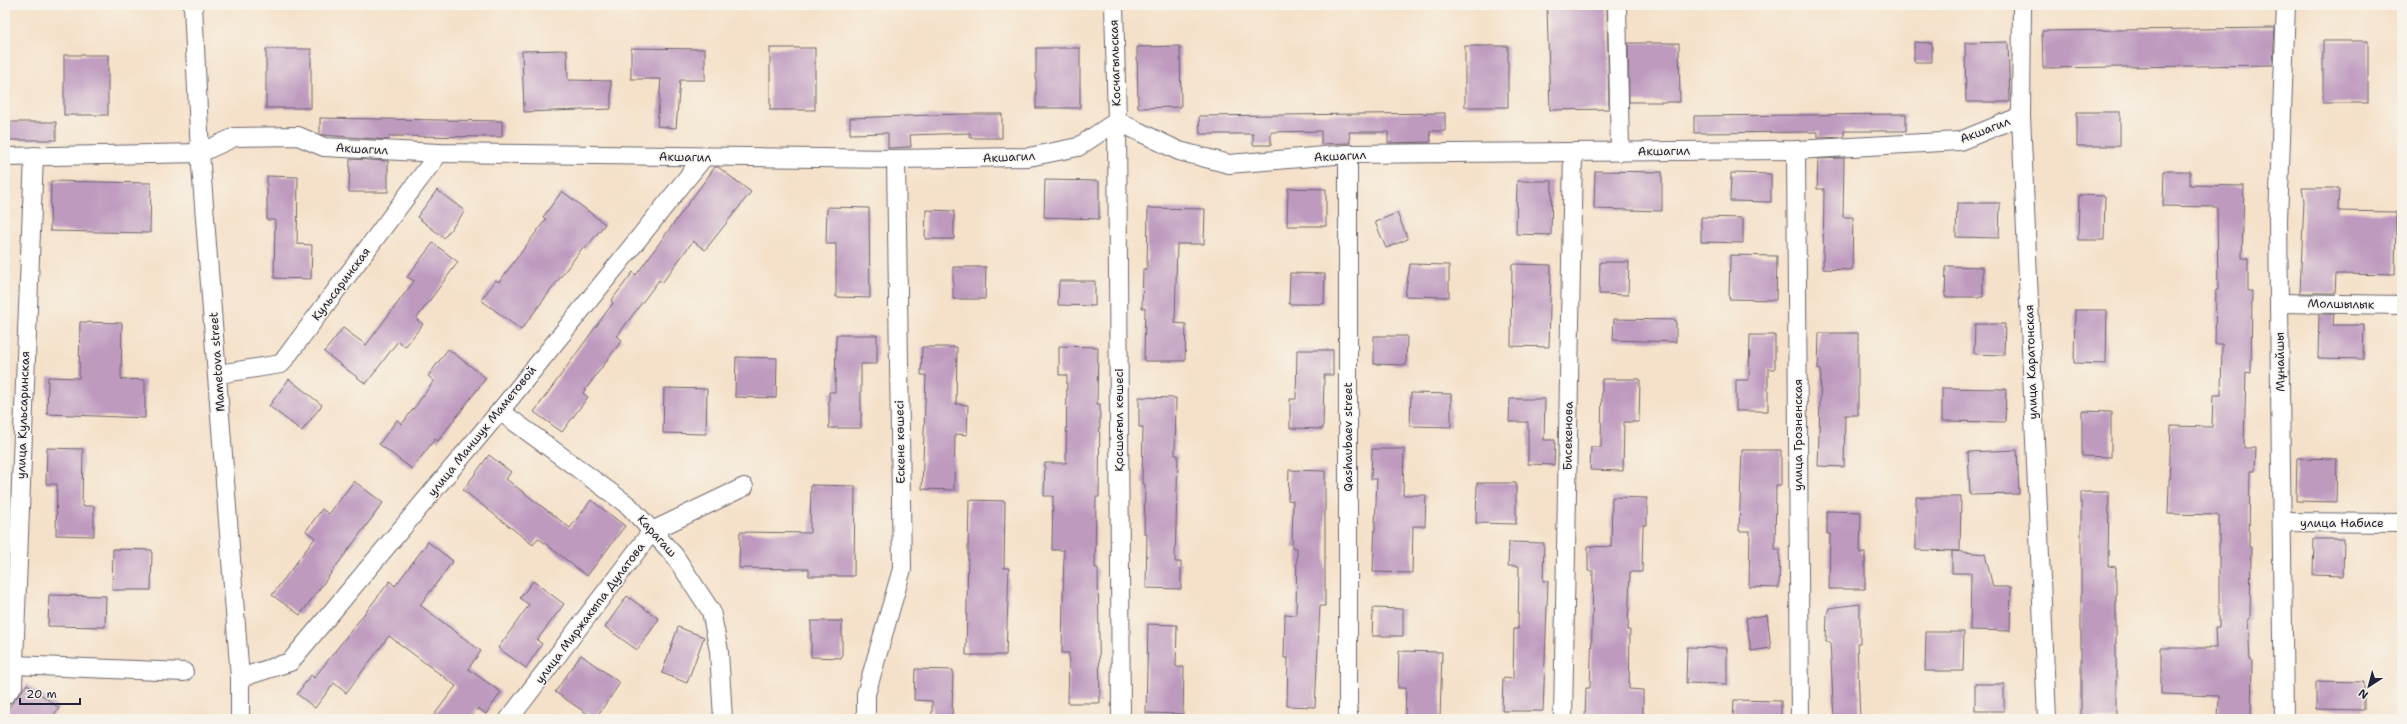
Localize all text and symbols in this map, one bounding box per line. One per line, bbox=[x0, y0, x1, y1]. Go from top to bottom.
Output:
street label: Косчагыльская bbox=[1105, 19, 1125, 107]
street label: Акшагил bbox=[1958, 113, 2013, 147]
street label: Акшагил bbox=[335, 140, 389, 158]
street label: Акшагил bbox=[1638, 143, 1691, 159]
street label: Акшагил bbox=[1313, 147, 1367, 165]
street label: Акшагил bbox=[982, 148, 1036, 166]
street label: Акшагил bbox=[659, 149, 712, 165]
street label: Кульсаринская bbox=[308, 244, 374, 324]
street label: Молшылык bbox=[2308, 295, 2375, 313]
street label: улица Каратонская bbox=[2021, 304, 2041, 420]
street label: Mametova street bbox=[206, 312, 228, 412]
street label: Мұнайшы bbox=[2271, 332, 2289, 392]
street label: улица Кульсаринская bbox=[13, 351, 33, 479]
street label: улица Маншук Маметовой bbox=[424, 362, 540, 500]
street label: Қосшағыл көшесі bbox=[1111, 368, 1127, 472]
street label: улица Грозненская bbox=[1790, 379, 1806, 491]
street label: Qashaubaev street bbox=[1340, 382, 1356, 492]
street label: Ескене көшесі bbox=[891, 400, 909, 484]
street label: Бисекенова bbox=[1559, 401, 1577, 471]
street label: Карагаш bbox=[634, 511, 680, 561]
street label: улица Набисе bbox=[2300, 515, 2384, 531]
street label: улица Миржакыпа Дулатова bbox=[532, 539, 649, 687]
north arrow bbox=[2349, 666, 2389, 706]
scale bar bbox=[20, 680, 80, 706]
text: N bbox=[2355, 685, 2371, 702]
text: 20 m bbox=[26, 686, 57, 702]

